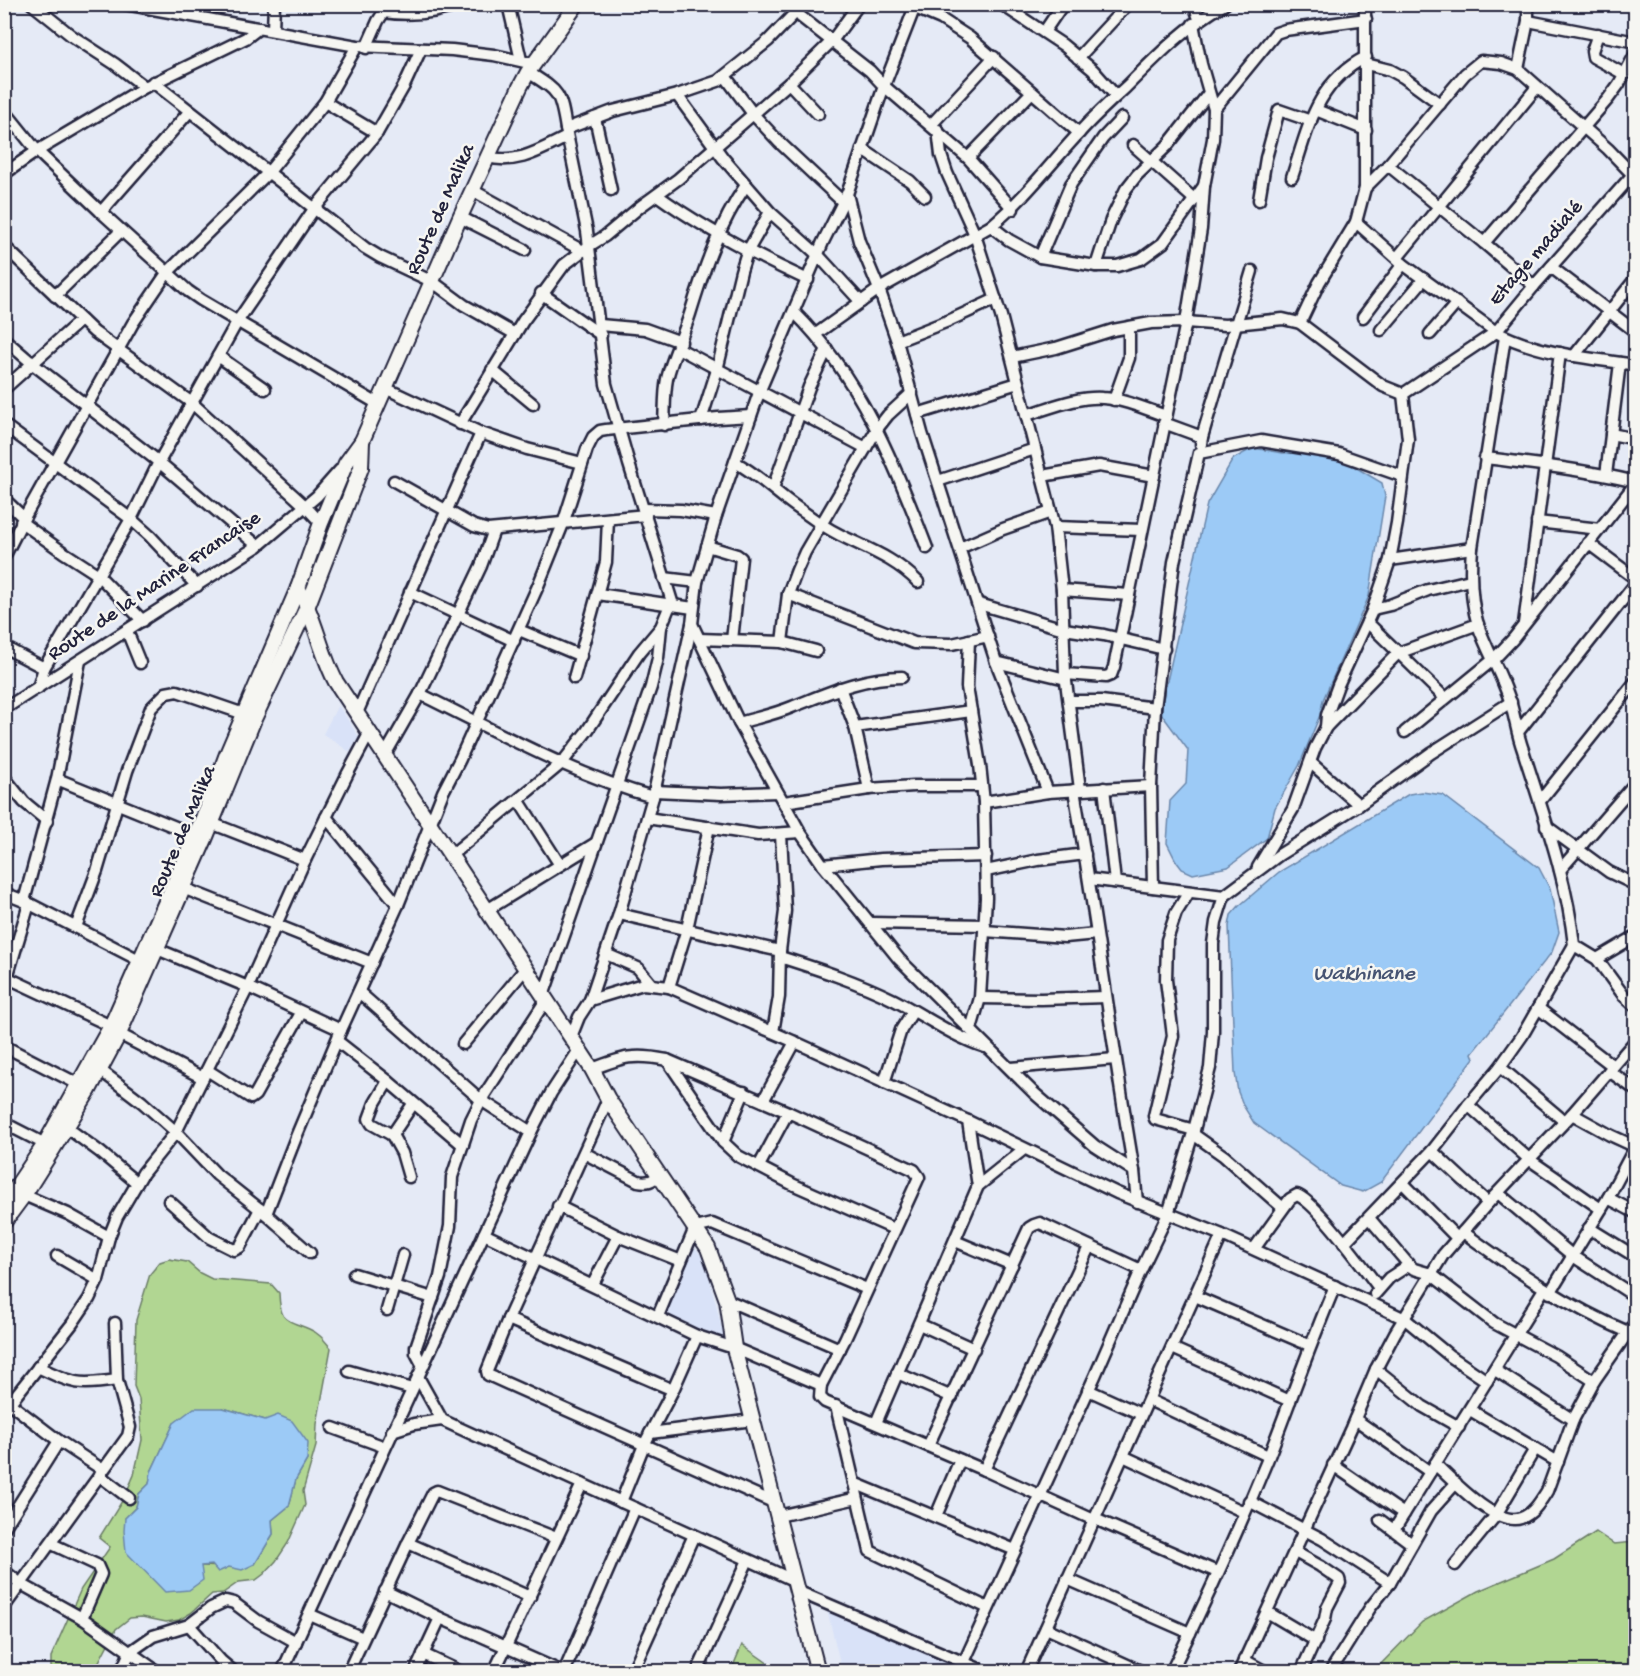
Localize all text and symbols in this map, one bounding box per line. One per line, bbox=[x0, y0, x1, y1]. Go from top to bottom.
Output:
street label: Route de Malika bbox=[402, 139, 483, 279]
street label: Etage madialé bbox=[1484, 195, 1590, 312]
street label: Route de la Marine Francaise bbox=[44, 506, 267, 668]
street label: Route de Malika bbox=[145, 761, 224, 902]
water label: Wakhinane bbox=[1313, 962, 1417, 988]

